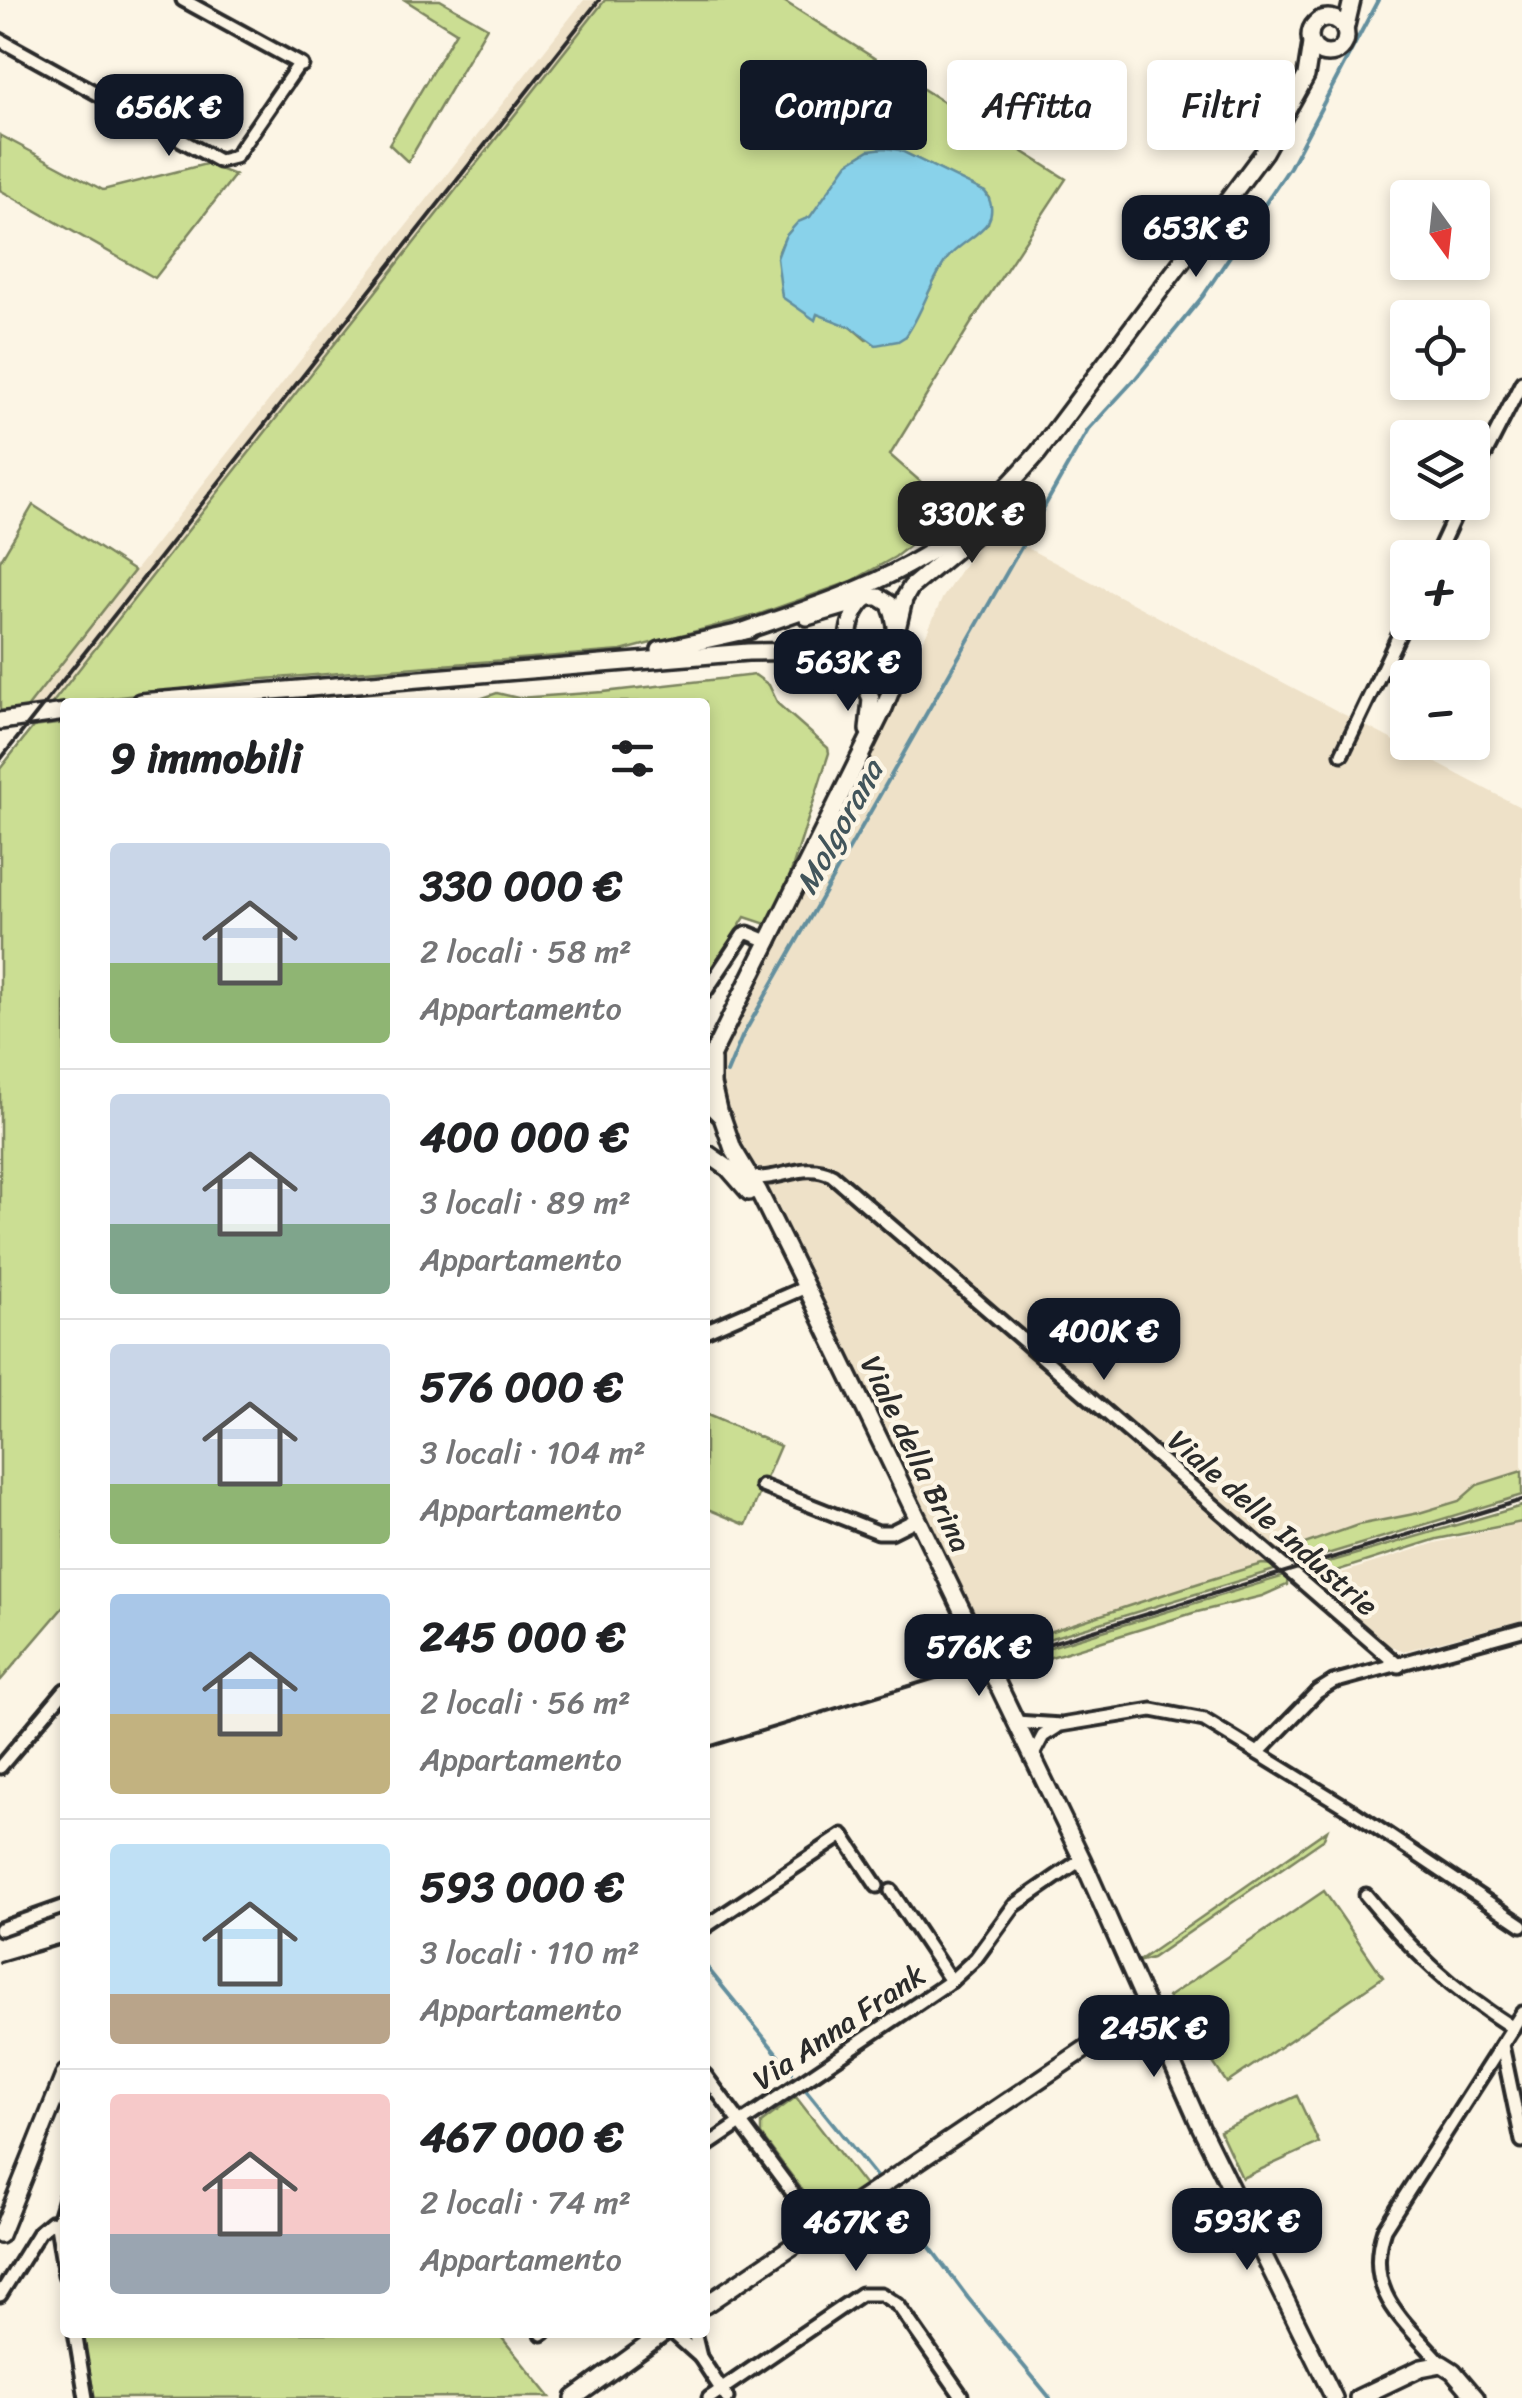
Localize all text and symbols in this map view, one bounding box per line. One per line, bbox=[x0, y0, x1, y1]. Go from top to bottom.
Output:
chip: Compra bbox=[740, 60, 927, 150]
chip: Affitta bbox=[947, 60, 1127, 150]
chip: Filtri bbox=[1147, 60, 1295, 150]
pin: 656K € bbox=[88, 74, 250, 159]
text: 656K € bbox=[117, 78, 221, 135]
north arrow bbox=[1390, 180, 1490, 280]
map controls bbox=[1390, 180, 1490, 760]
pin: 653K € bbox=[1115, 195, 1277, 280]
text: 653K € bbox=[1144, 199, 1248, 256]
button: locate bbox=[1390, 300, 1490, 400]
button: layers bbox=[1390, 420, 1490, 520]
pin: 330K € bbox=[891, 481, 1053, 566]
text: 330K € bbox=[920, 485, 1024, 542]
button: + bbox=[1390, 540, 1490, 640]
pin: 563K € bbox=[767, 629, 929, 714]
text: 563K € bbox=[796, 633, 900, 690]
button: − bbox=[1390, 660, 1490, 760]
text: 9 immobili bbox=[110, 721, 302, 795]
icon: filters bbox=[605, 731, 660, 786]
water label: Molgorana bbox=[779, 747, 901, 905]
text: 330 000 € bbox=[420, 849, 622, 923]
icon: home bbox=[190, 883, 310, 1003]
text: 2 locali · 58 m² bbox=[420, 923, 632, 980]
text: Appartamento bbox=[420, 980, 622, 1037]
text: 400 000 € bbox=[420, 1100, 629, 1174]
icon: home bbox=[190, 1134, 310, 1254]
text: 3 locali · 89 m² bbox=[420, 1174, 631, 1231]
text: Appartamento bbox=[420, 1231, 622, 1288]
pin: 400K € bbox=[1023, 1298, 1185, 1383]
text: 400K € bbox=[1049, 1302, 1159, 1359]
street label: Viale della Brina bbox=[845, 1346, 987, 1562]
text: 576 000 € bbox=[420, 1350, 623, 1424]
icon: home bbox=[190, 1384, 310, 1504]
street label: Viale delle Industrie bbox=[1155, 1415, 1391, 1631]
text: 3 locali · 104 m² bbox=[420, 1424, 646, 1481]
text: Appartamento bbox=[420, 1481, 622, 1538]
text: 245 000 € bbox=[420, 1600, 626, 1674]
pin: 576K € bbox=[898, 1614, 1060, 1699]
text: 576K € bbox=[926, 1618, 1032, 1675]
icon: home bbox=[190, 1634, 310, 1754]
text: 2 locali · 56 m² bbox=[420, 1674, 631, 1731]
text: Appartamento bbox=[420, 1731, 622, 1788]
text: 593 000 € bbox=[420, 1850, 624, 1924]
icon: home bbox=[190, 1884, 310, 2004]
text: 3 locali · 110 m² bbox=[420, 1924, 640, 1981]
street label: Via Anna Frank bbox=[741, 1949, 937, 2105]
text: Appartamento bbox=[420, 1981, 622, 2038]
pin: 245K € bbox=[1073, 1995, 1235, 2080]
text: 245K € bbox=[1100, 1999, 1208, 2056]
text: 467 000 € bbox=[420, 2100, 623, 2174]
icon: home bbox=[190, 2134, 310, 2254]
text: 2 locali · 74 m² bbox=[420, 2174, 631, 2231]
pin: 593K € bbox=[1166, 2188, 1328, 2273]
pin: 467K € bbox=[775, 2189, 937, 2274]
text: 593K € bbox=[1194, 2192, 1300, 2249]
text: 467K € bbox=[803, 2193, 909, 2250]
text: Appartamento bbox=[420, 2231, 622, 2288]

